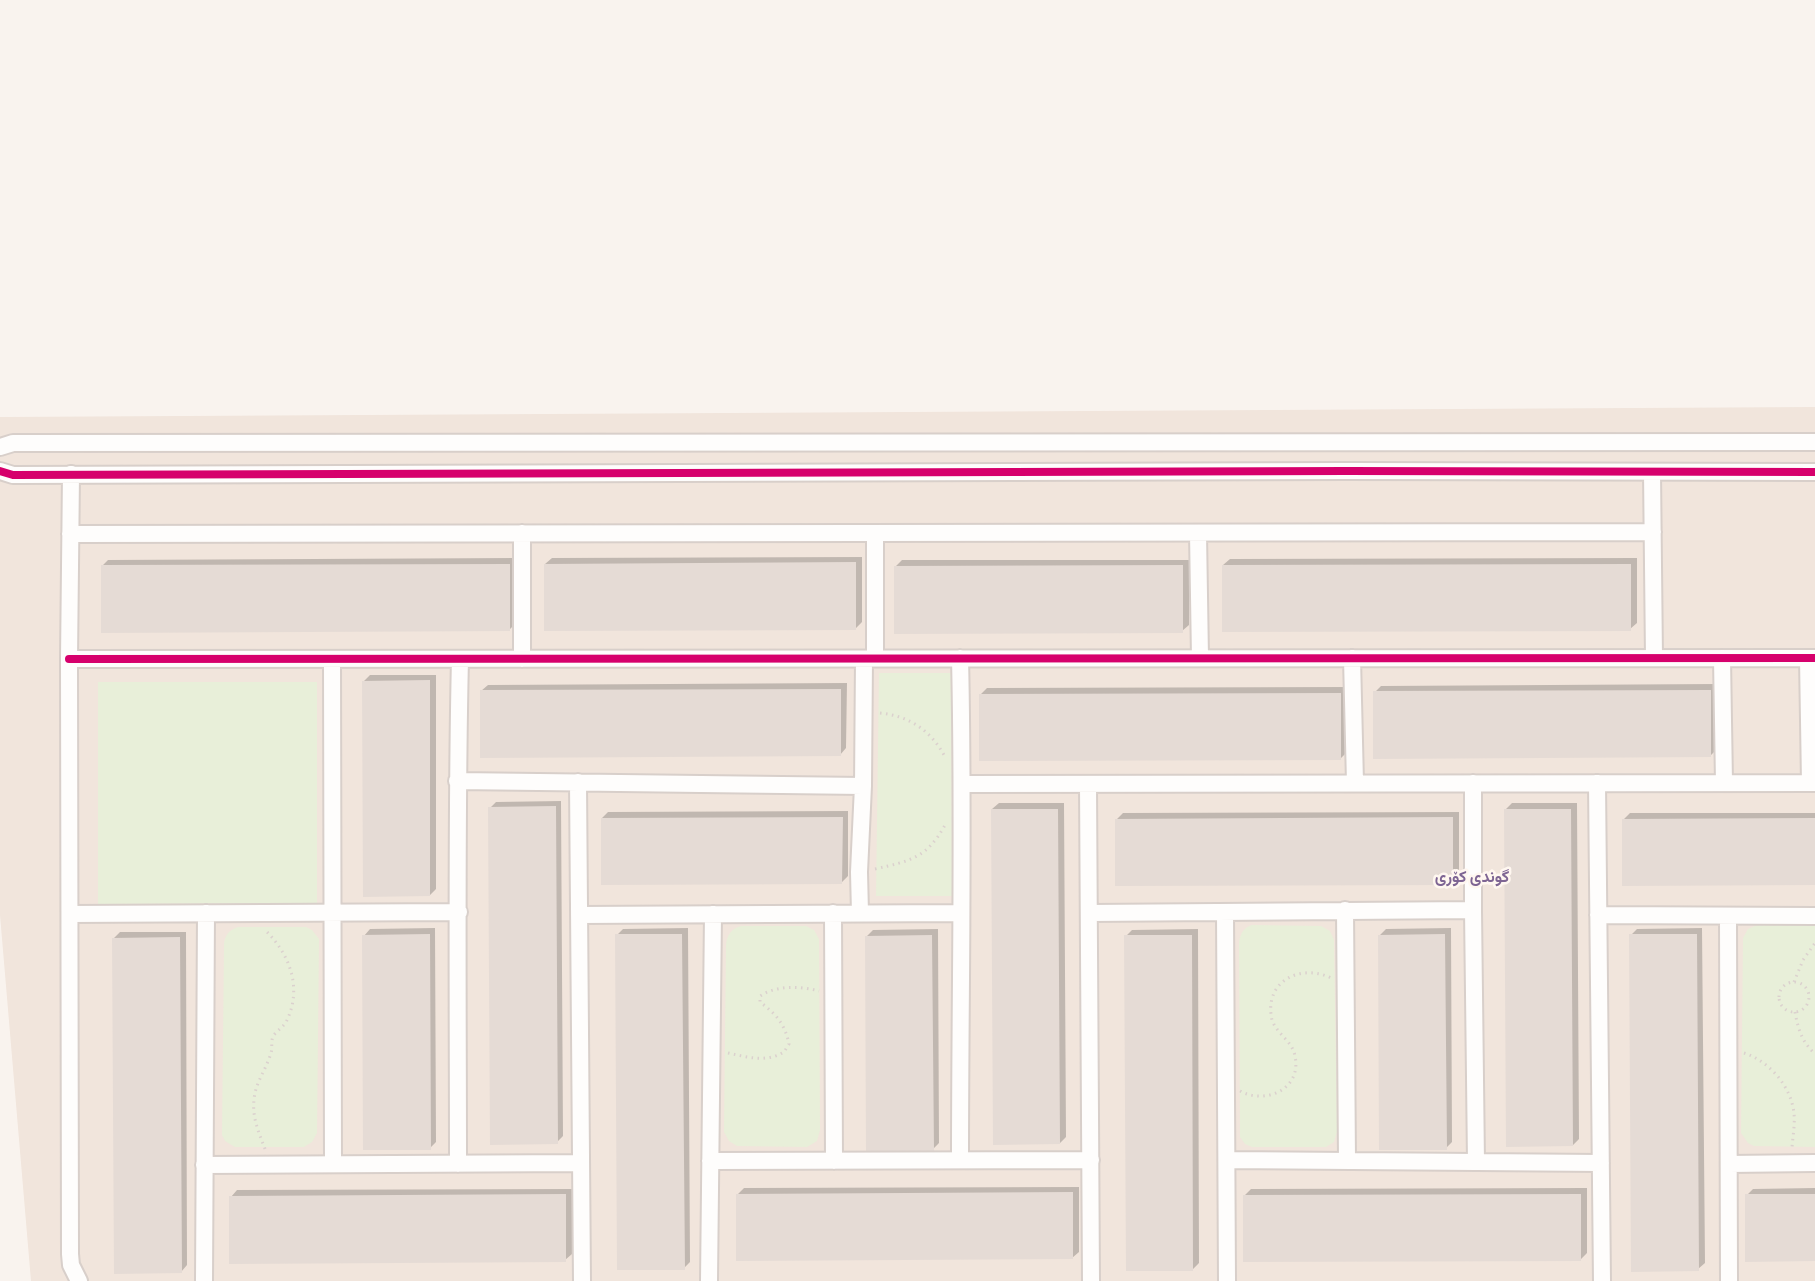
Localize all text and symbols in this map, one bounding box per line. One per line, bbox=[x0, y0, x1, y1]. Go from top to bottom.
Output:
district label: گوندی کۆری bbox=[1435, 867, 1509, 887]

